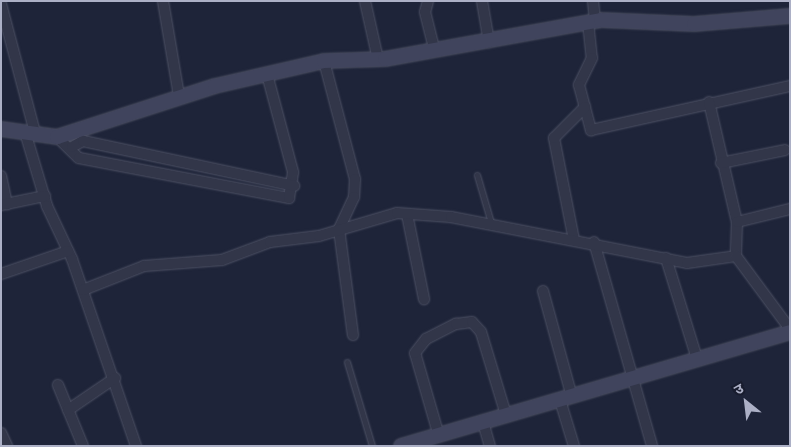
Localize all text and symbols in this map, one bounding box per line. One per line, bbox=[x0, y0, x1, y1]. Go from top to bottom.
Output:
north arrow bbox=[721, 377, 771, 427]
text: उ bbox=[731, 379, 747, 399]

